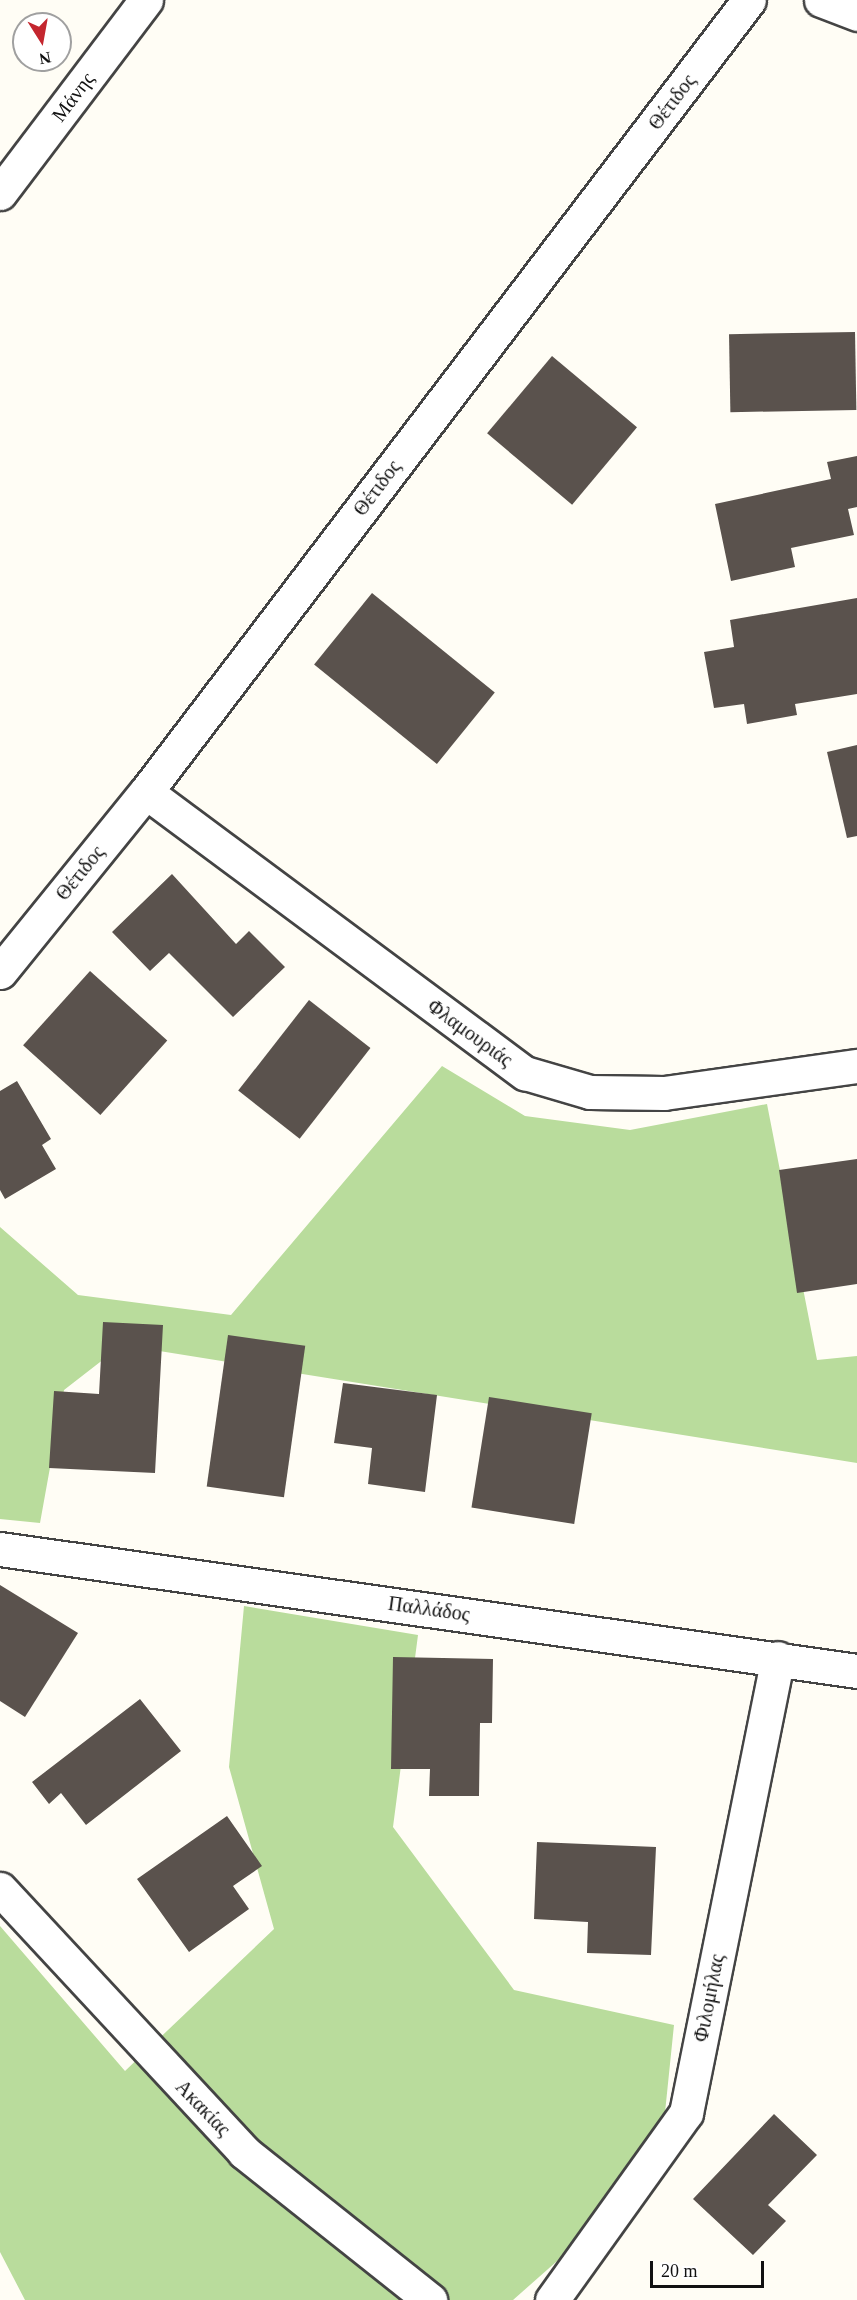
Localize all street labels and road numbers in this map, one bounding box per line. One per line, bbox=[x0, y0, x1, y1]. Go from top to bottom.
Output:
street label: Μάνης bbox=[47, 68, 99, 126]
street label: Θέτιδος bbox=[643, 69, 701, 135]
street label: Θέτιδος bbox=[348, 455, 406, 521]
street label: Θέτιδος bbox=[51, 841, 109, 905]
street label: Φλαμουριάς bbox=[423, 994, 517, 1072]
street label: Παλλάδος bbox=[387, 1591, 471, 1627]
street label: Φιλομήλας bbox=[689, 1952, 729, 2044]
street label: Ακακίας bbox=[171, 2075, 235, 2141]

